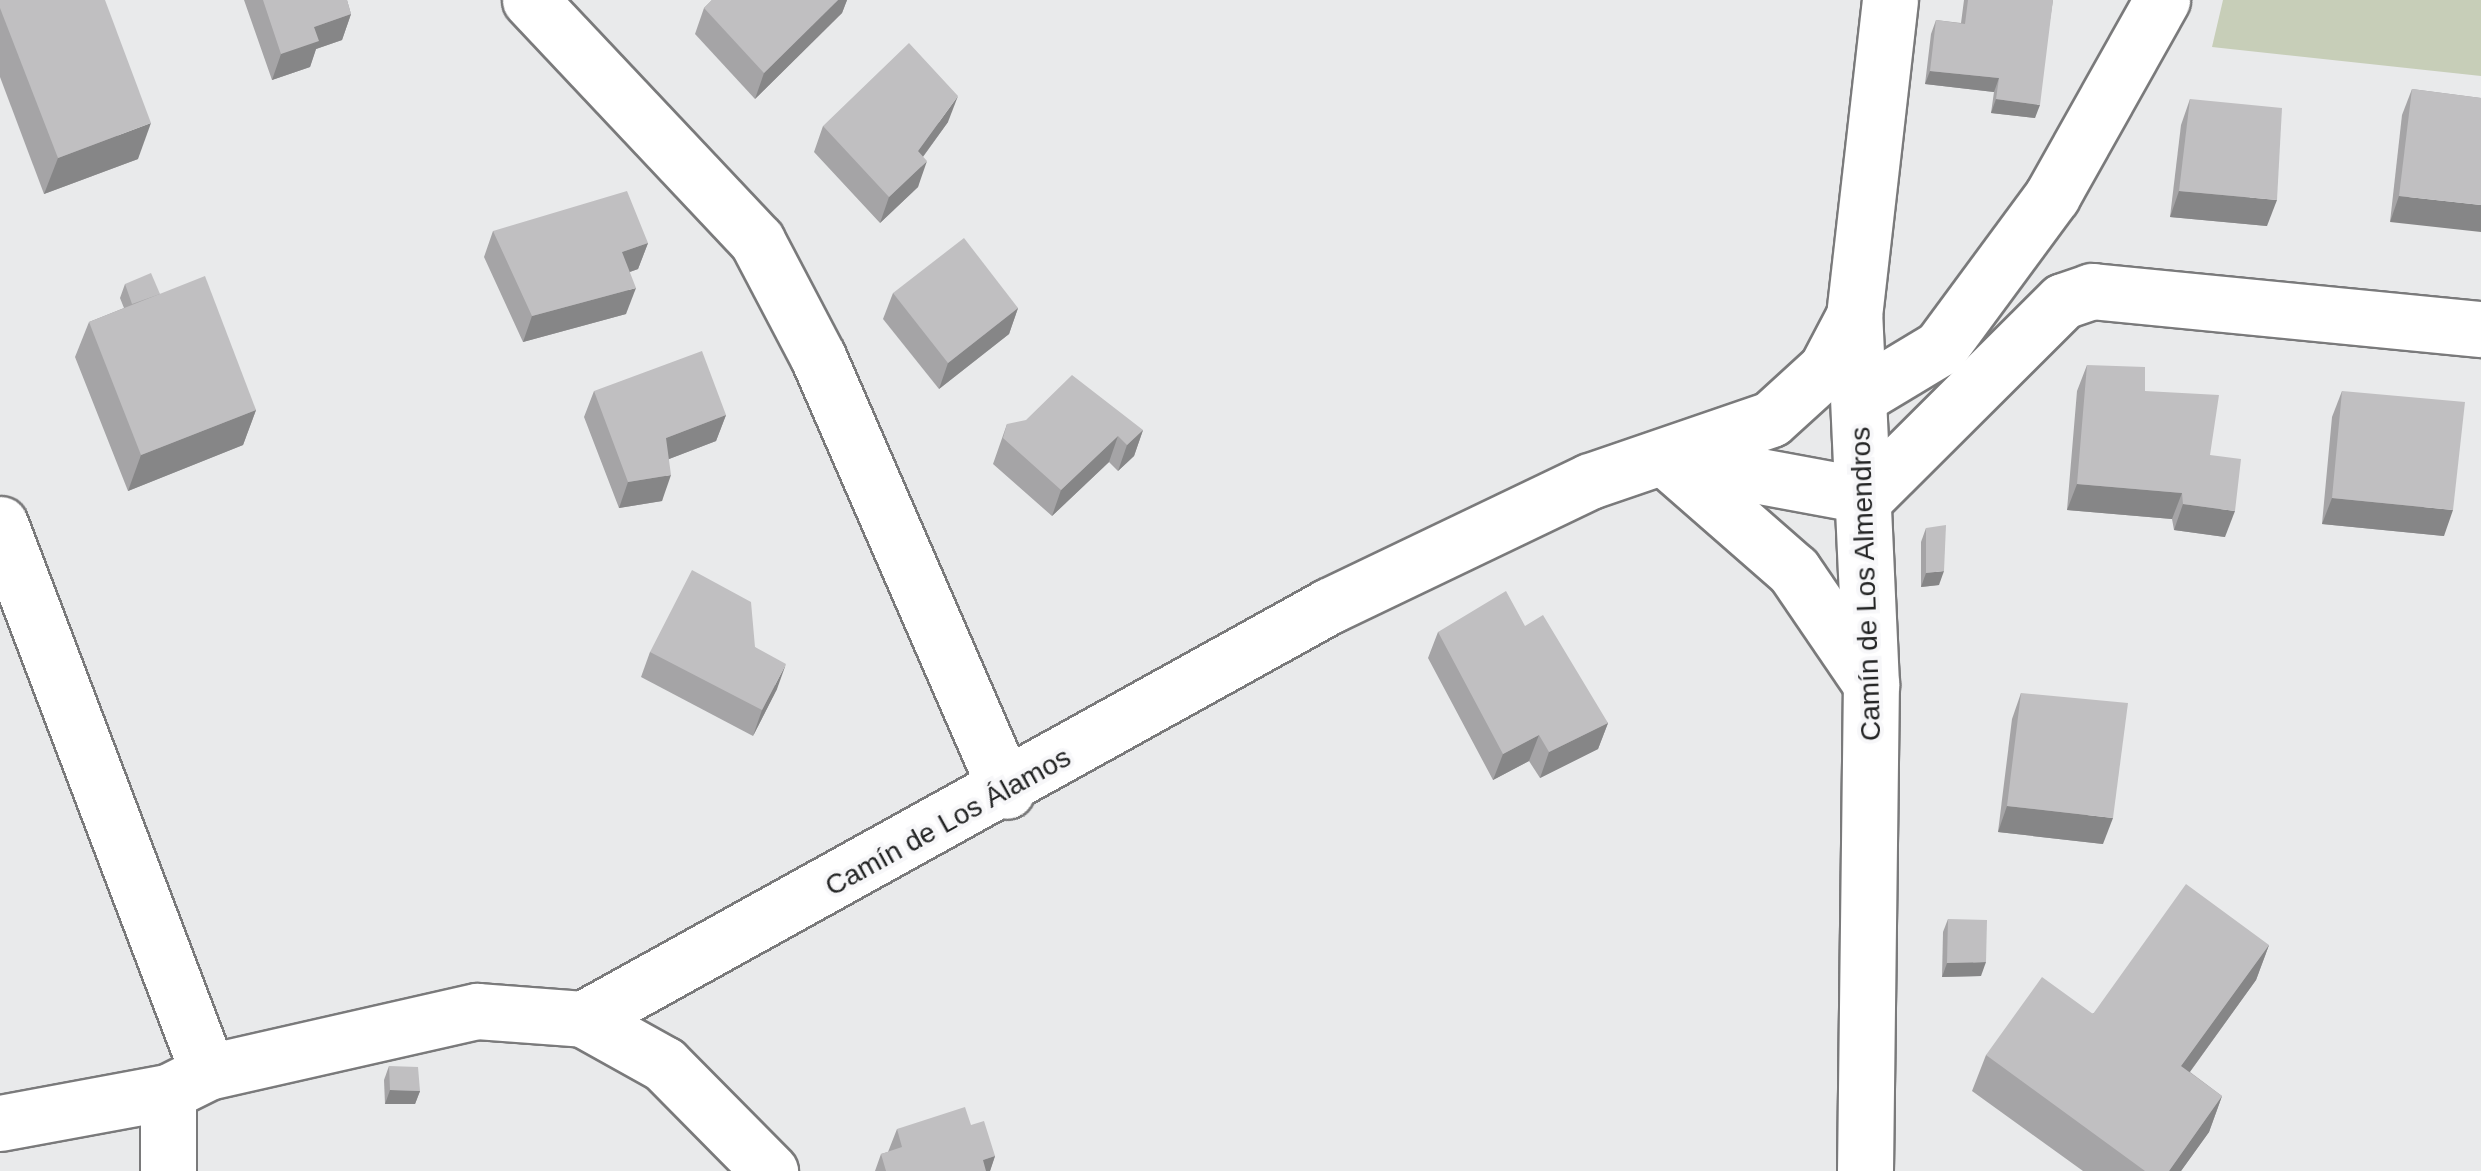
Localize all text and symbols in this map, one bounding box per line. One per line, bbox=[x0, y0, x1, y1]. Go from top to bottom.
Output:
street label: Camín de Los Almendros bbox=[1844, 426, 1888, 742]
street label: Camín de Los Álamos bbox=[819, 741, 1077, 903]

